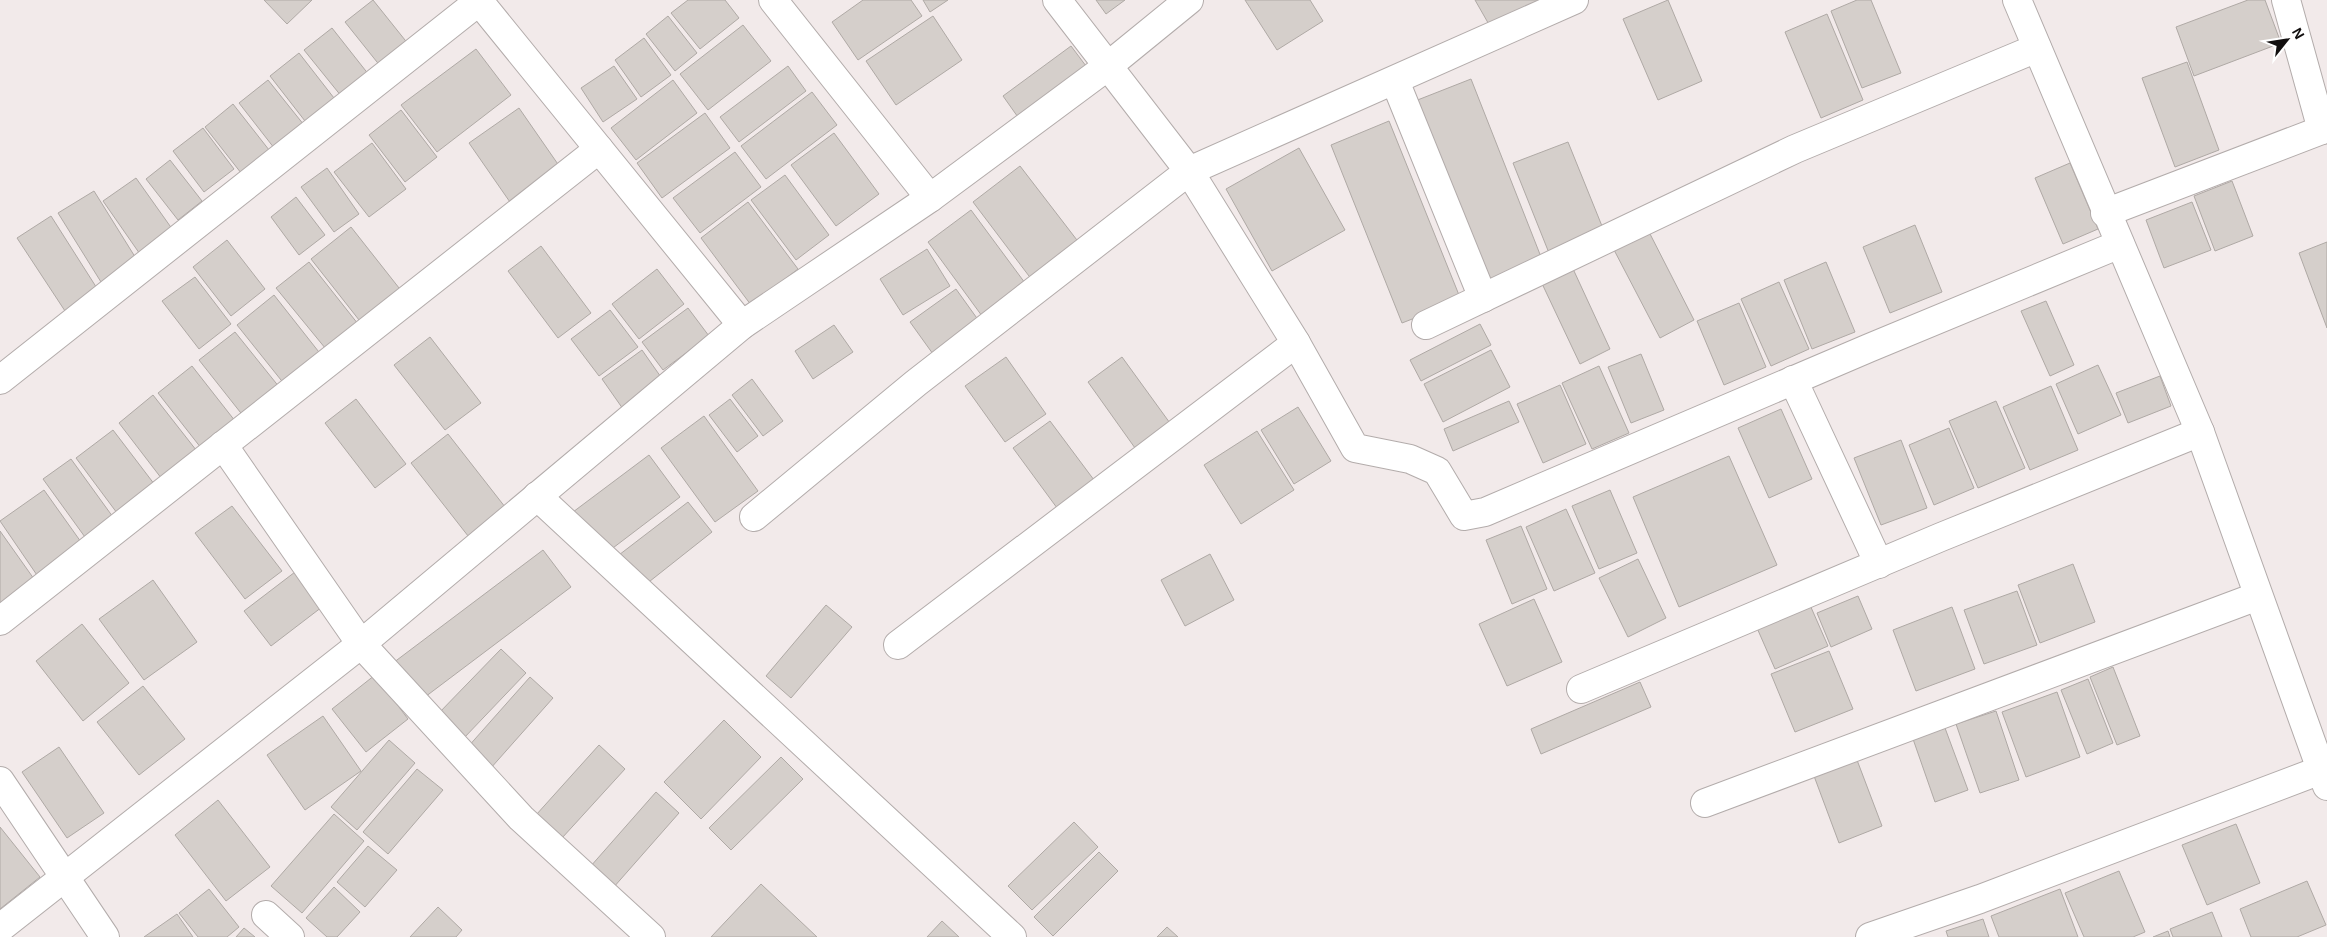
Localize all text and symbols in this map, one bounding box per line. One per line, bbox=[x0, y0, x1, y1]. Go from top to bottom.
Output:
north arrow bbox=[2262, 15, 2312, 65]
text: N bbox=[2289, 25, 2308, 42]

